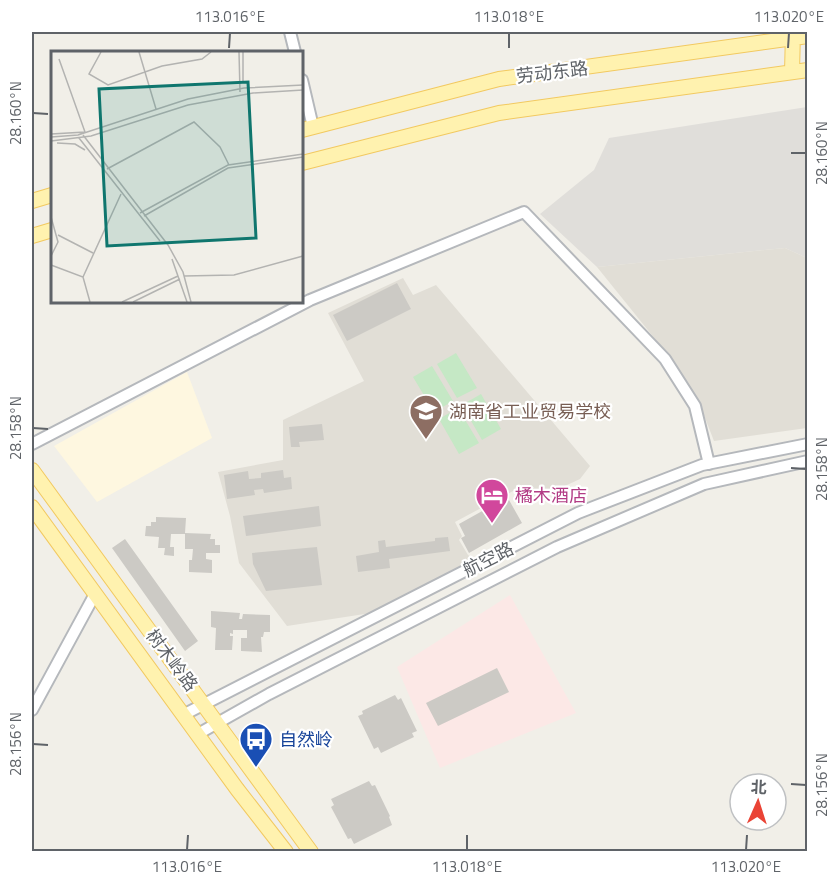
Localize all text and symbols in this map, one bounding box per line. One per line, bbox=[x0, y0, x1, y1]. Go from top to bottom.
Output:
text: 113.016°E bbox=[195, 5, 265, 28]
text: 113.018°E bbox=[474, 5, 544, 28]
text: 113.020°E bbox=[754, 5, 824, 28]
inset map bbox=[51, 51, 303, 303]
street label: 劳动东路 bbox=[515, 54, 589, 90]
text: 28.160°N bbox=[4, 81, 27, 145]
text: 28.160°N bbox=[810, 121, 833, 185]
school or university icon: 湖南省工业贸易学校 bbox=[408, 393, 444, 440]
text: 28.158°N bbox=[4, 396, 27, 460]
place label: 湖南省工业贸易学校 bbox=[449, 398, 611, 425]
text: 28.158°N bbox=[810, 437, 833, 501]
hotel icon: 橘木酒店 bbox=[474, 477, 510, 524]
place label: 橘木酒店 bbox=[515, 482, 587, 509]
street label: 航空路 bbox=[458, 535, 518, 583]
street label: 树木岭路 bbox=[140, 623, 204, 697]
text: 28.156°N bbox=[4, 712, 27, 776]
bus stop icon: 自然岭 bbox=[238, 721, 274, 768]
place label: 自然岭 bbox=[279, 726, 333, 753]
text: 28.156°N bbox=[810, 753, 833, 817]
north arrow bbox=[728, 772, 788, 832]
text: 北 bbox=[750, 775, 767, 799]
text: 113.016°E bbox=[152, 855, 222, 878]
text: 113.018°E bbox=[432, 855, 502, 878]
text: 113.020°E bbox=[711, 855, 781, 878]

